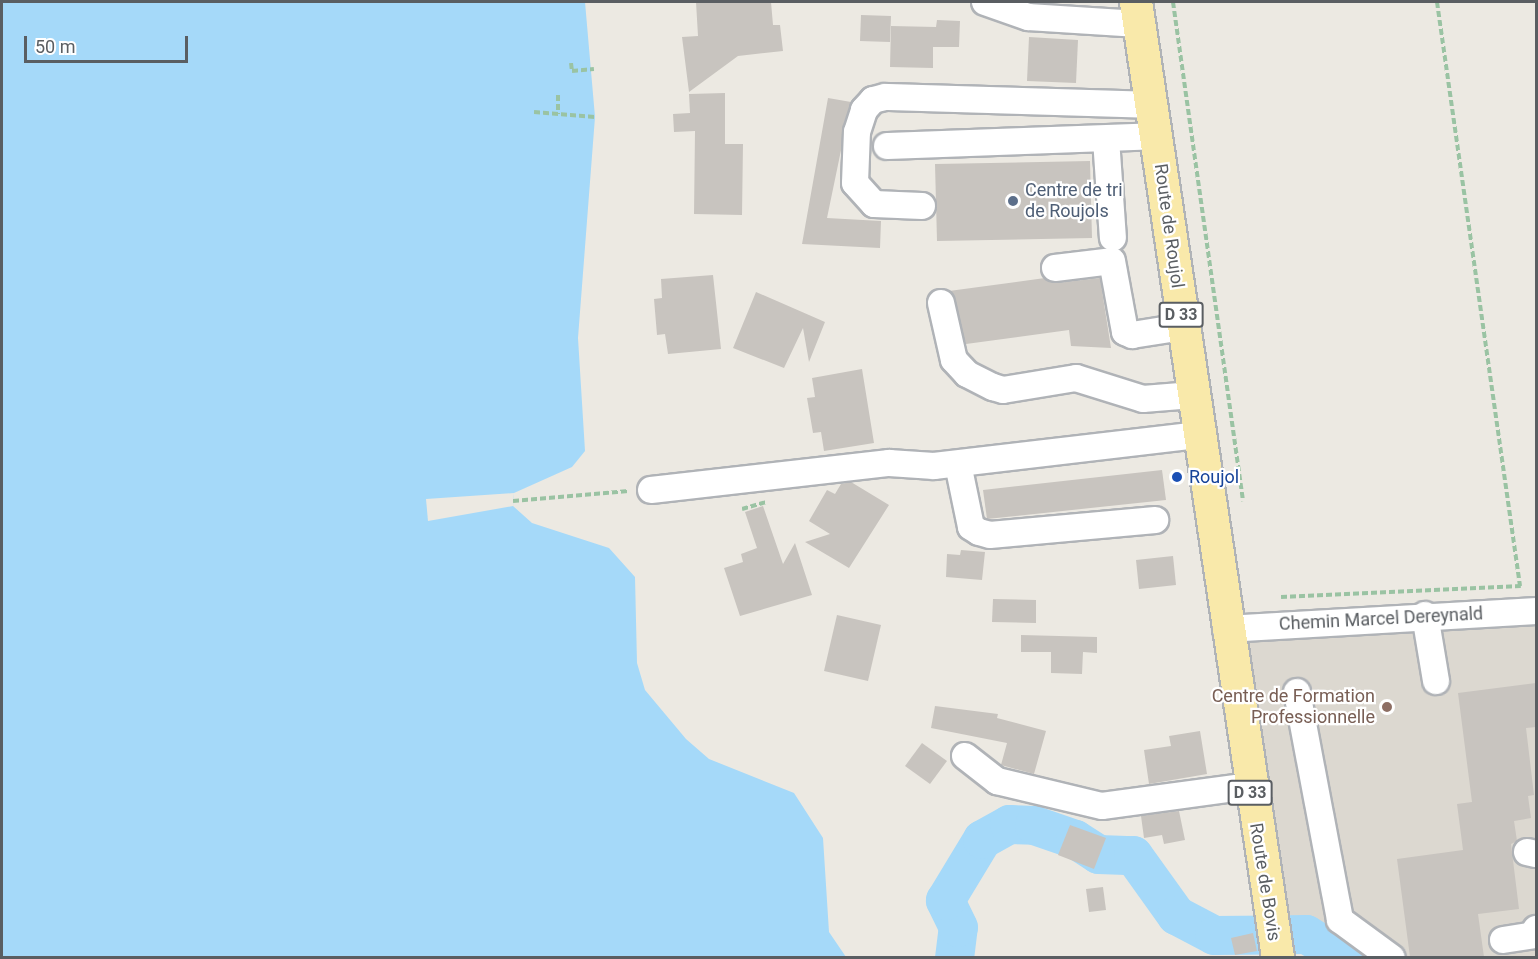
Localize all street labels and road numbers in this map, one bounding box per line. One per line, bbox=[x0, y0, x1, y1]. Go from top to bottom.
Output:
street label: Route de Roujol bbox=[1150, 162, 1188, 290]
road number: D 33 bbox=[1158, 302, 1204, 328]
street label: Chemin Marcel Dereynald bbox=[1278, 603, 1484, 635]
road number: D 33 bbox=[1228, 780, 1272, 806]
street label: Route de Bovis bbox=[1245, 822, 1285, 942]

